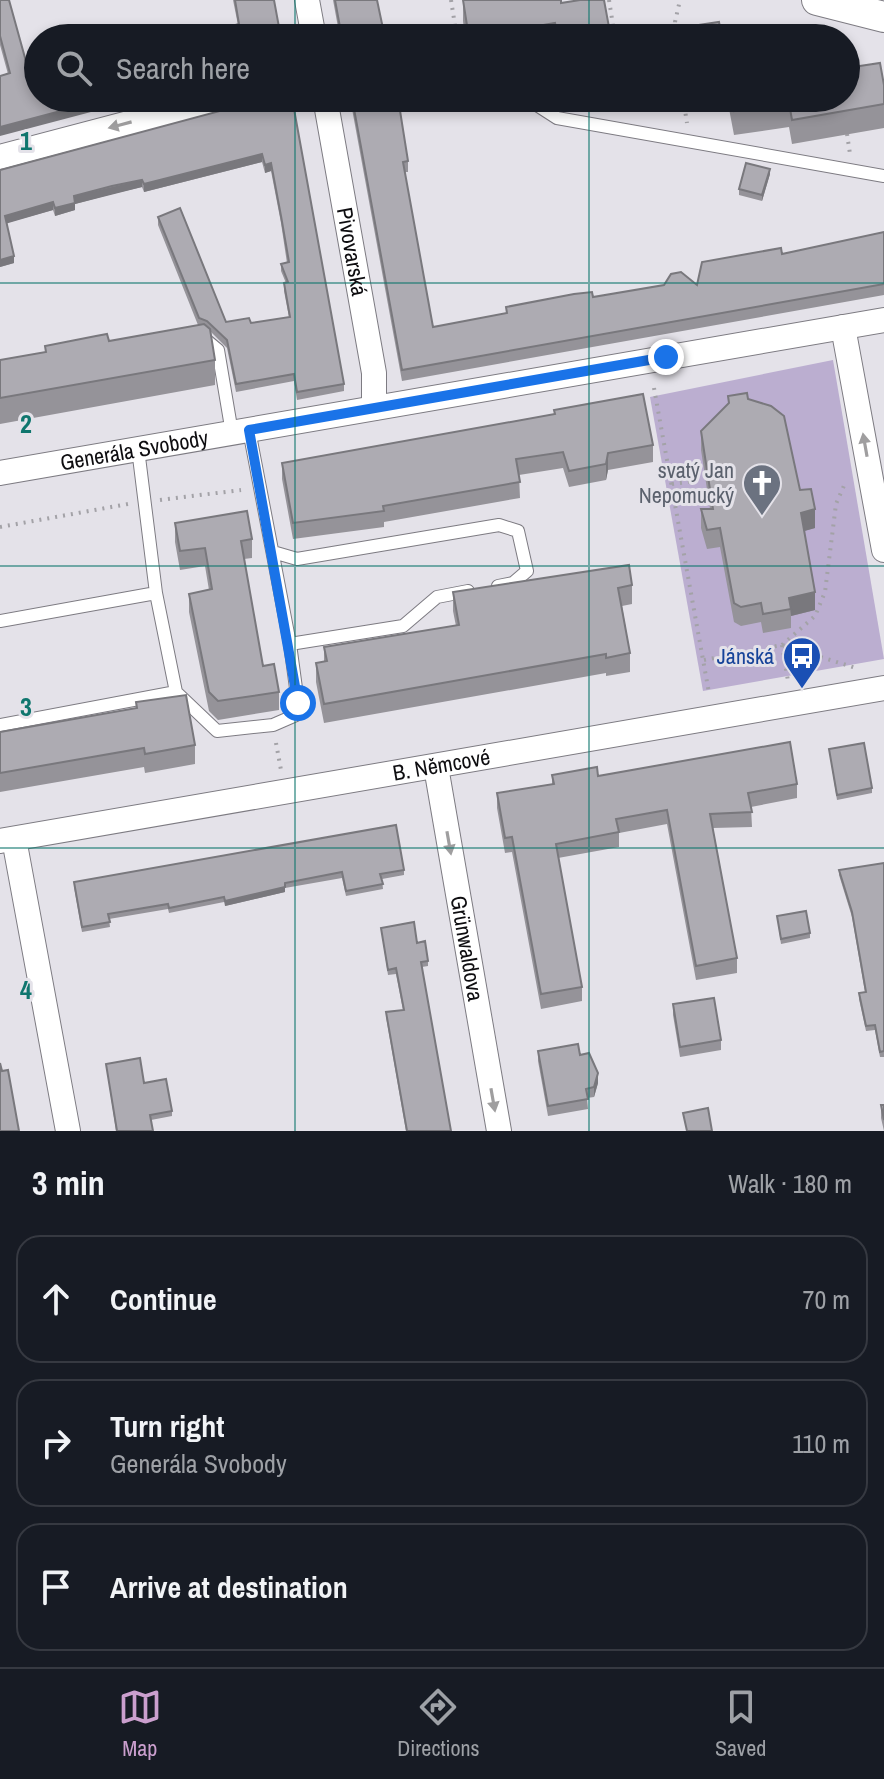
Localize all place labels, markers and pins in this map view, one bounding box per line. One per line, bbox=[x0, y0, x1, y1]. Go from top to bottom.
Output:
place label: svatý Jan Nepomucký bbox=[639, 455, 734, 510]
church icon: svatý Jan Nepomucký bbox=[741, 462, 783, 517]
bus stop icon: Jánská bbox=[781, 635, 823, 690]
place label: Jánská bbox=[717, 641, 774, 671]

